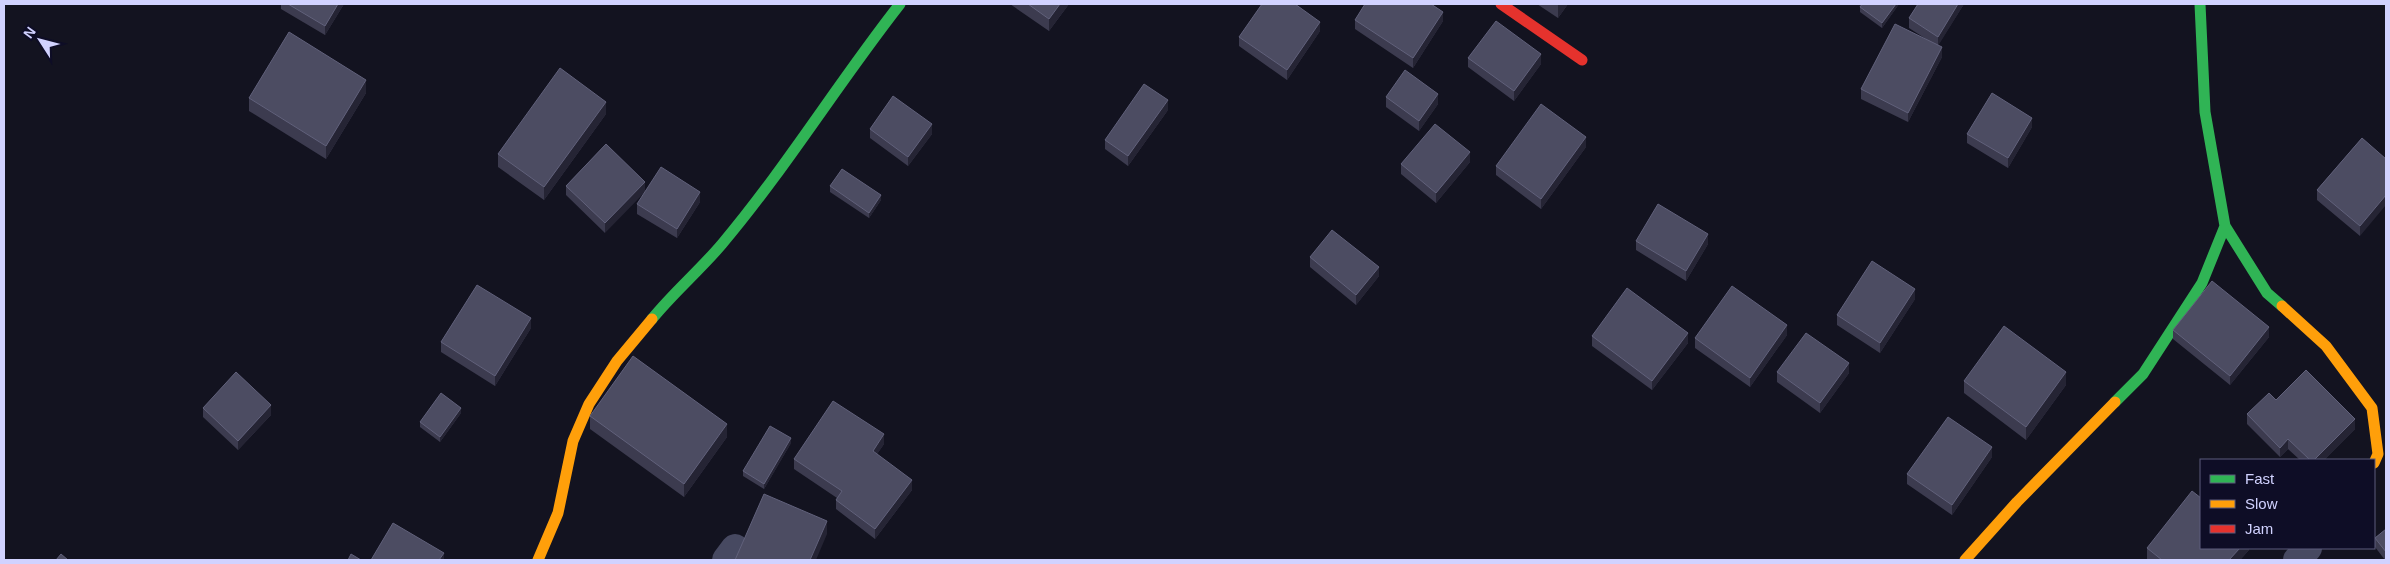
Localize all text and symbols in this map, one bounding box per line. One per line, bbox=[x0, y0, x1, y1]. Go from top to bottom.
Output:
north arrow bbox=[15, 15, 65, 65]
text: N bbox=[20, 24, 39, 41]
legend bbox=[2200, 459, 2375, 549]
text: Fast bbox=[2245, 470, 2275, 487]
text: Slow bbox=[2245, 495, 2278, 512]
text: Jam bbox=[2245, 520, 2273, 537]

